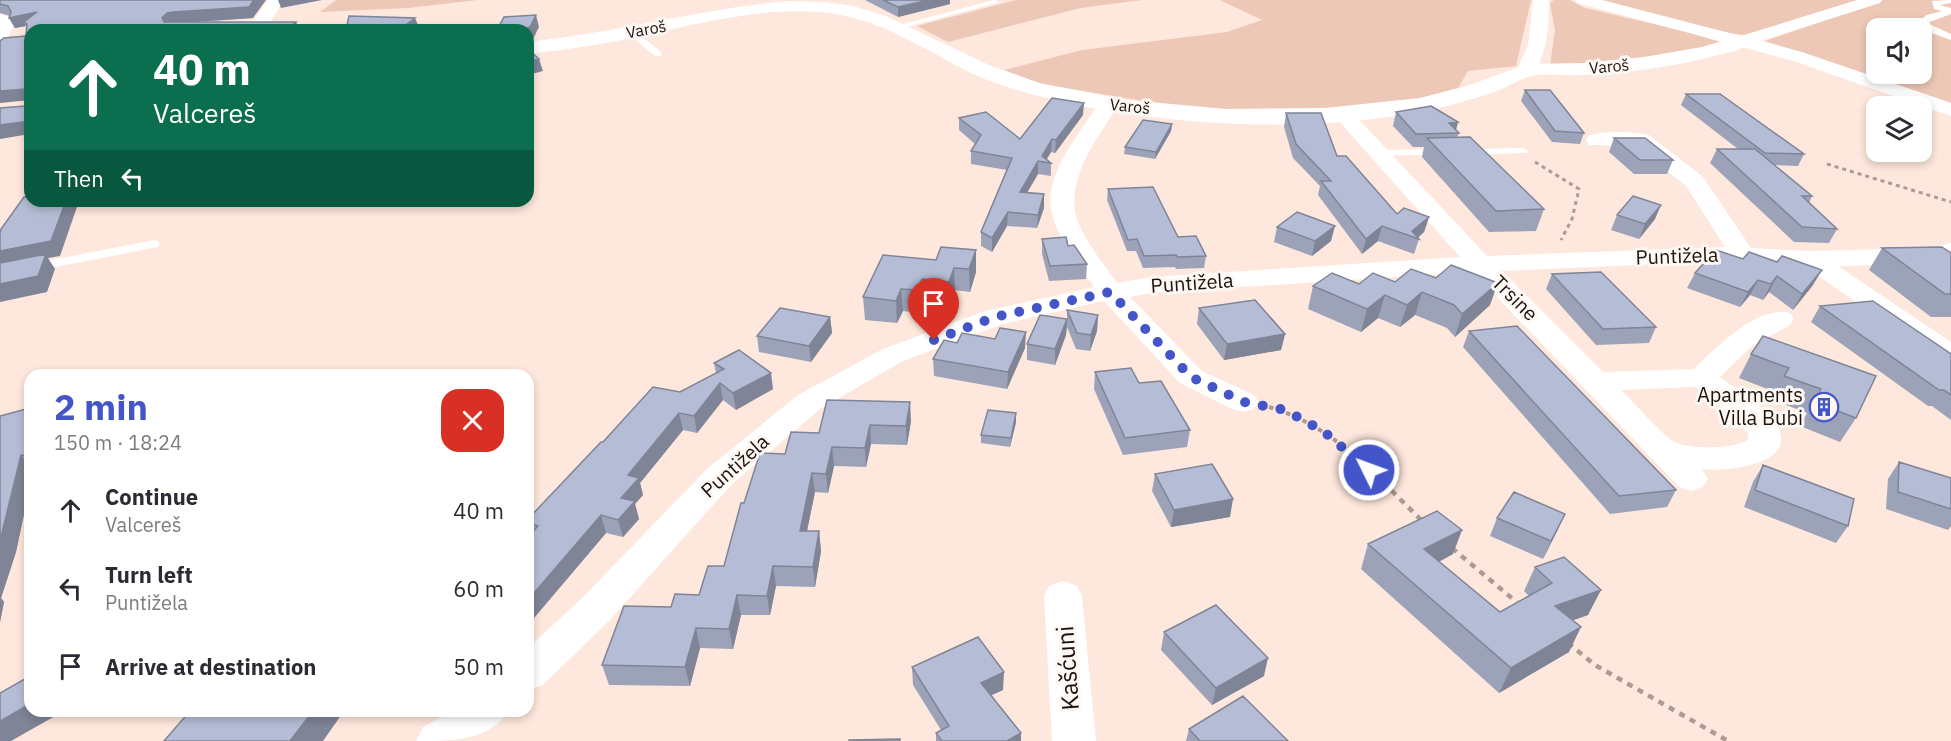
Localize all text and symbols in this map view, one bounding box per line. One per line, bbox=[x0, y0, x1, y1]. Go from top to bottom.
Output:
street label: Varoš bbox=[624, 16, 668, 42]
map controls bbox=[1866, 18, 1932, 162]
button: sound bbox=[1866, 18, 1932, 84]
text: 40 m bbox=[153, 42, 251, 97]
icon: ahead bbox=[54, 48, 132, 126]
street label: Varoš bbox=[1588, 54, 1630, 78]
street label: Varoš bbox=[1109, 94, 1151, 118]
text: Valcereš bbox=[153, 95, 256, 130]
button: layers bbox=[1866, 96, 1932, 162]
icon: left bbox=[116, 162, 149, 195]
text: Then bbox=[54, 164, 104, 193]
street label: Puntižela bbox=[1635, 241, 1719, 270]
street label: Puntižela bbox=[1150, 266, 1235, 299]
street label: Trsine bbox=[1486, 269, 1544, 327]
pin bbox=[908, 278, 959, 340]
icon: arrive bbox=[917, 287, 950, 320]
place label: Apartments Villa Bubi bbox=[1697, 381, 1803, 431]
text: 2 min bbox=[54, 383, 148, 430]
button: close bbox=[441, 389, 504, 452]
building icon: Apartments Villa Bubi bbox=[1808, 391, 1840, 423]
street label: Puntižela bbox=[695, 428, 775, 503]
text: 150 m · 18:24 bbox=[54, 429, 182, 456]
position arrow bbox=[1337, 438, 1401, 502]
text: Continue bbox=[105, 482, 198, 511]
icon: ahead bbox=[54, 494, 87, 527]
text: 40 m bbox=[453, 496, 504, 525]
text: Valcereš bbox=[105, 511, 182, 538]
text: Turn left bbox=[105, 560, 193, 589]
icon: left bbox=[54, 572, 87, 605]
text: 60 m bbox=[453, 574, 504, 603]
text: Puntižela bbox=[105, 589, 188, 616]
street label: Kašćuni bbox=[1048, 625, 1086, 711]
icon: arrive bbox=[54, 650, 87, 683]
text: Arrive at destination bbox=[105, 652, 316, 681]
text: 50 m bbox=[453, 652, 504, 681]

